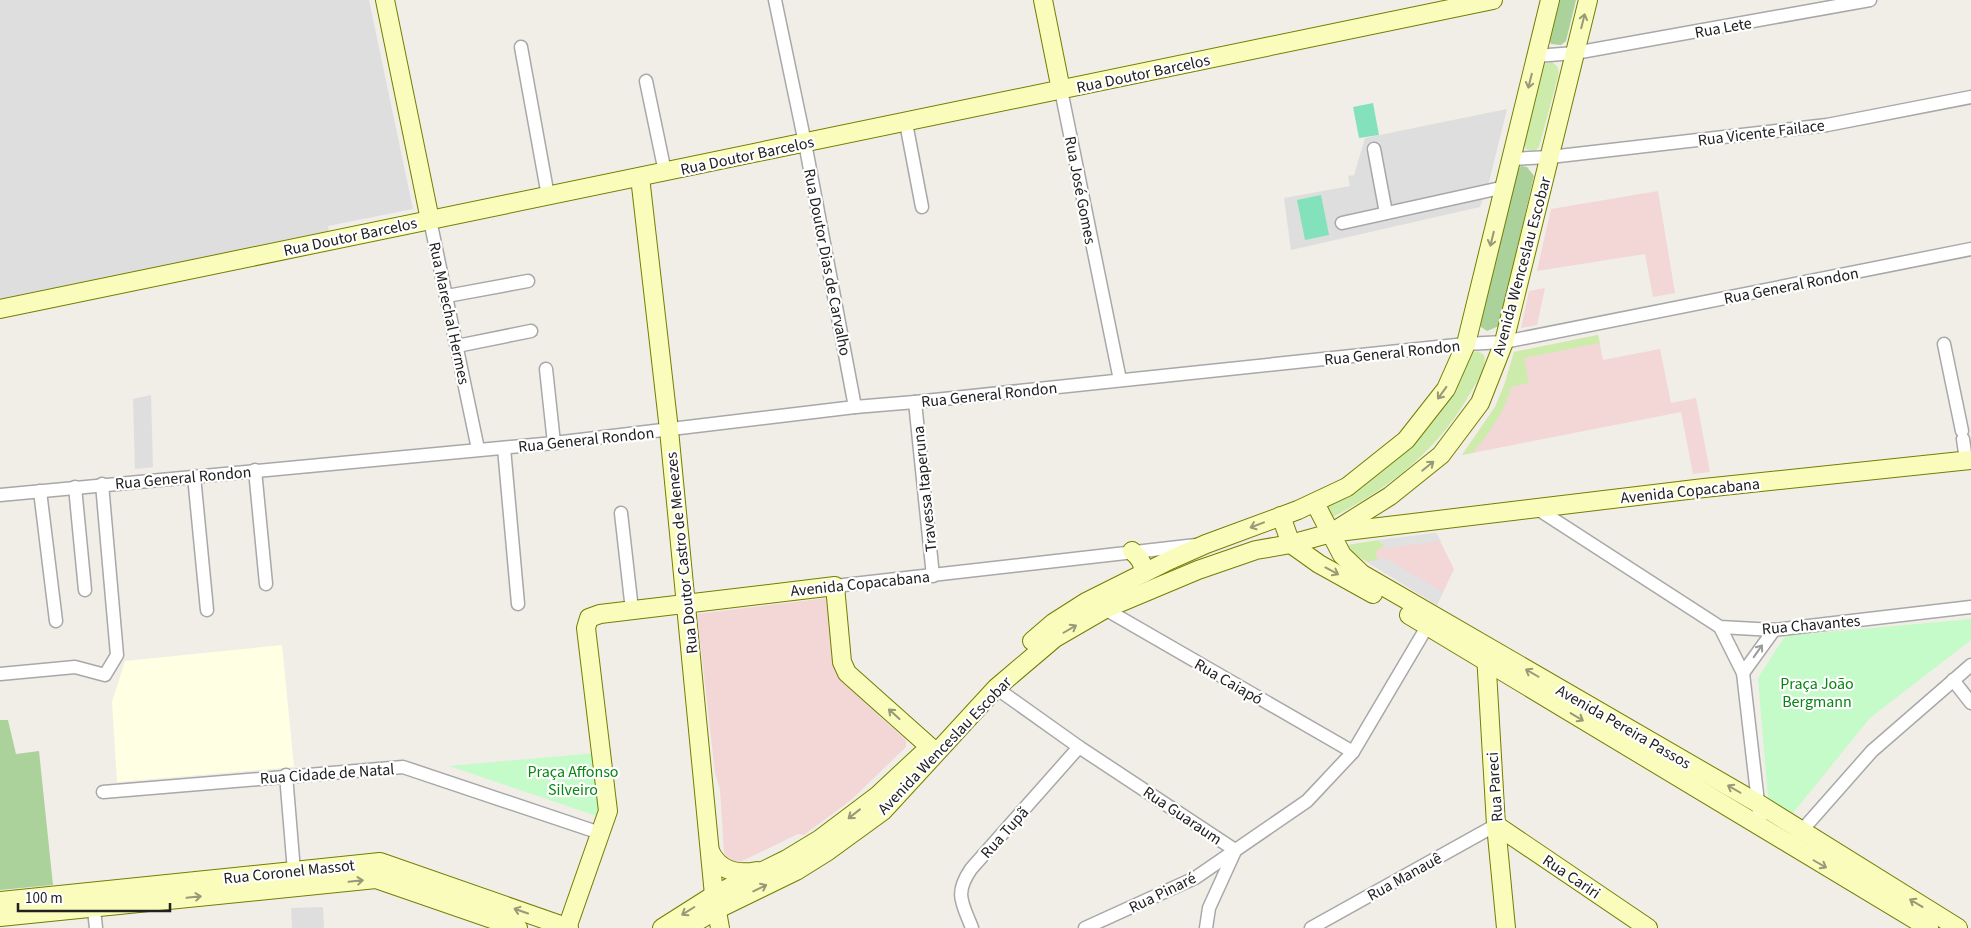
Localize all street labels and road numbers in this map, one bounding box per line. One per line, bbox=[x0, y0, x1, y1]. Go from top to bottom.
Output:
street label: Rua Lete bbox=[1693, 12, 1753, 44]
street label: Rua Doutor Barcelos bbox=[1074, 49, 1212, 99]
street label: Rua Vicente Failace bbox=[1696, 114, 1826, 152]
street label: Rua Doutor Barcelos bbox=[678, 131, 816, 181]
street label: Rua José Gomes bbox=[1059, 134, 1101, 246]
street label: Rua Doutor Dias de Carvalho bbox=[798, 167, 856, 358]
street label: Avenida Wenceslau Escobar bbox=[1487, 174, 1557, 358]
street label: Rua Doutor Barcelos bbox=[281, 212, 419, 262]
street label: Rua Marechal Hermes bbox=[423, 240, 475, 387]
street label: Rua General Rondon bbox=[1722, 262, 1860, 310]
street label: Rua General Rondon bbox=[1323, 335, 1461, 371]
street label: Rua General Rondon bbox=[920, 377, 1058, 413]
street label: Rua General Rondon bbox=[517, 422, 655, 458]
street label: Travessa Itaperuna bbox=[907, 425, 943, 553]
street label: Rua Doutor Castro de Menezes bbox=[660, 451, 704, 655]
street label: Rua General Rondon bbox=[114, 461, 252, 495]
street label: Avenida Copacabana bbox=[1619, 473, 1761, 509]
street label: Avenida Copacabana bbox=[789, 566, 931, 602]
street label: Rua Chavantes bbox=[1761, 610, 1862, 640]
street label: Rua Caiapó bbox=[1190, 653, 1267, 710]
street label: Avenida Wenceslau Escobar bbox=[873, 671, 1017, 820]
street label: Avenida Pereira Passos bbox=[1552, 679, 1695, 775]
street label: Rua Pareci bbox=[1482, 751, 1508, 823]
street label: Rua Cidade de Natal bbox=[259, 758, 395, 790]
street label: Rua Guaraum bbox=[1139, 781, 1226, 850]
street label: Rua Tupã bbox=[976, 802, 1034, 863]
street label: Rua Manauê bbox=[1363, 847, 1446, 906]
street label: Rua Cariri bbox=[1538, 849, 1605, 904]
street label: Rua Coronel Massot bbox=[222, 854, 356, 890]
street label: Rua Pinaré bbox=[1125, 867, 1200, 919]

